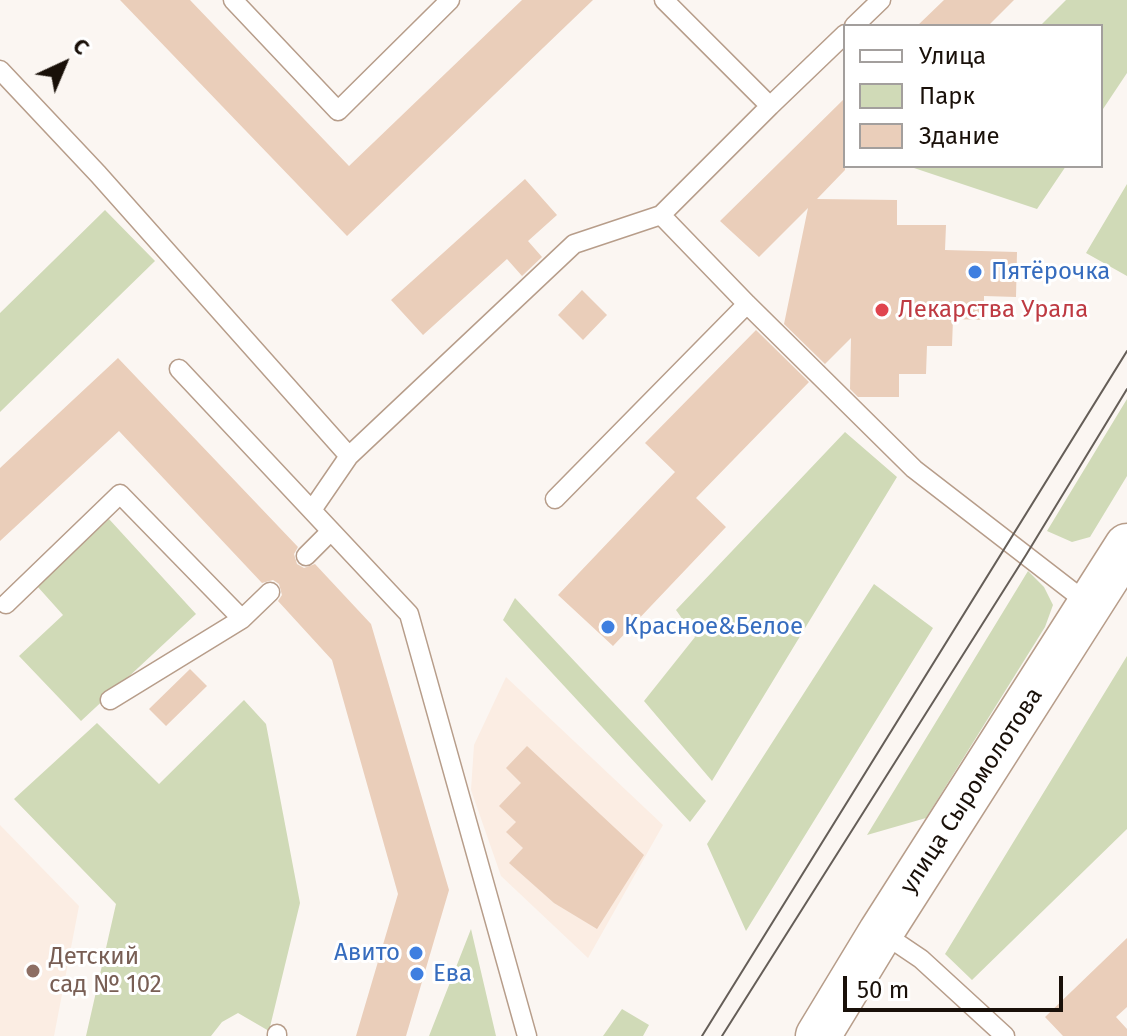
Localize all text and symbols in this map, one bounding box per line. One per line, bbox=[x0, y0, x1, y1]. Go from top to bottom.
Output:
north arrow bbox=[24, 24, 104, 104]
legend bbox=[843, 24, 1103, 168]
text: С bbox=[67, 32, 95, 60]
text: Улица bbox=[919, 42, 986, 70]
text: Парк bbox=[919, 82, 975, 110]
text: Здание bbox=[919, 122, 1000, 150]
place label: Пятёрочка bbox=[991, 258, 1110, 286]
marker: Пятёрочка bbox=[966, 263, 984, 281]
place label: Лекарства Урала bbox=[898, 296, 1088, 324]
marker: Лекарства Урала bbox=[873, 301, 891, 319]
place label: Красное&Белое bbox=[624, 613, 803, 641]
marker: Красное&Белое bbox=[599, 618, 617, 636]
street label: улица Сыромолотова bbox=[895, 683, 1049, 899]
place label: Авито bbox=[334, 939, 400, 967]
place label: Детский сад № 102 bbox=[49, 943, 162, 999]
marker: Авито bbox=[407, 944, 425, 962]
place label: Ева bbox=[433, 960, 472, 988]
scale bar bbox=[847, 960, 1067, 1010]
marker: Детский сад № 102 bbox=[24, 962, 42, 980]
marker: Ева bbox=[408, 965, 426, 983]
text: 50 m bbox=[857, 976, 909, 1004]

